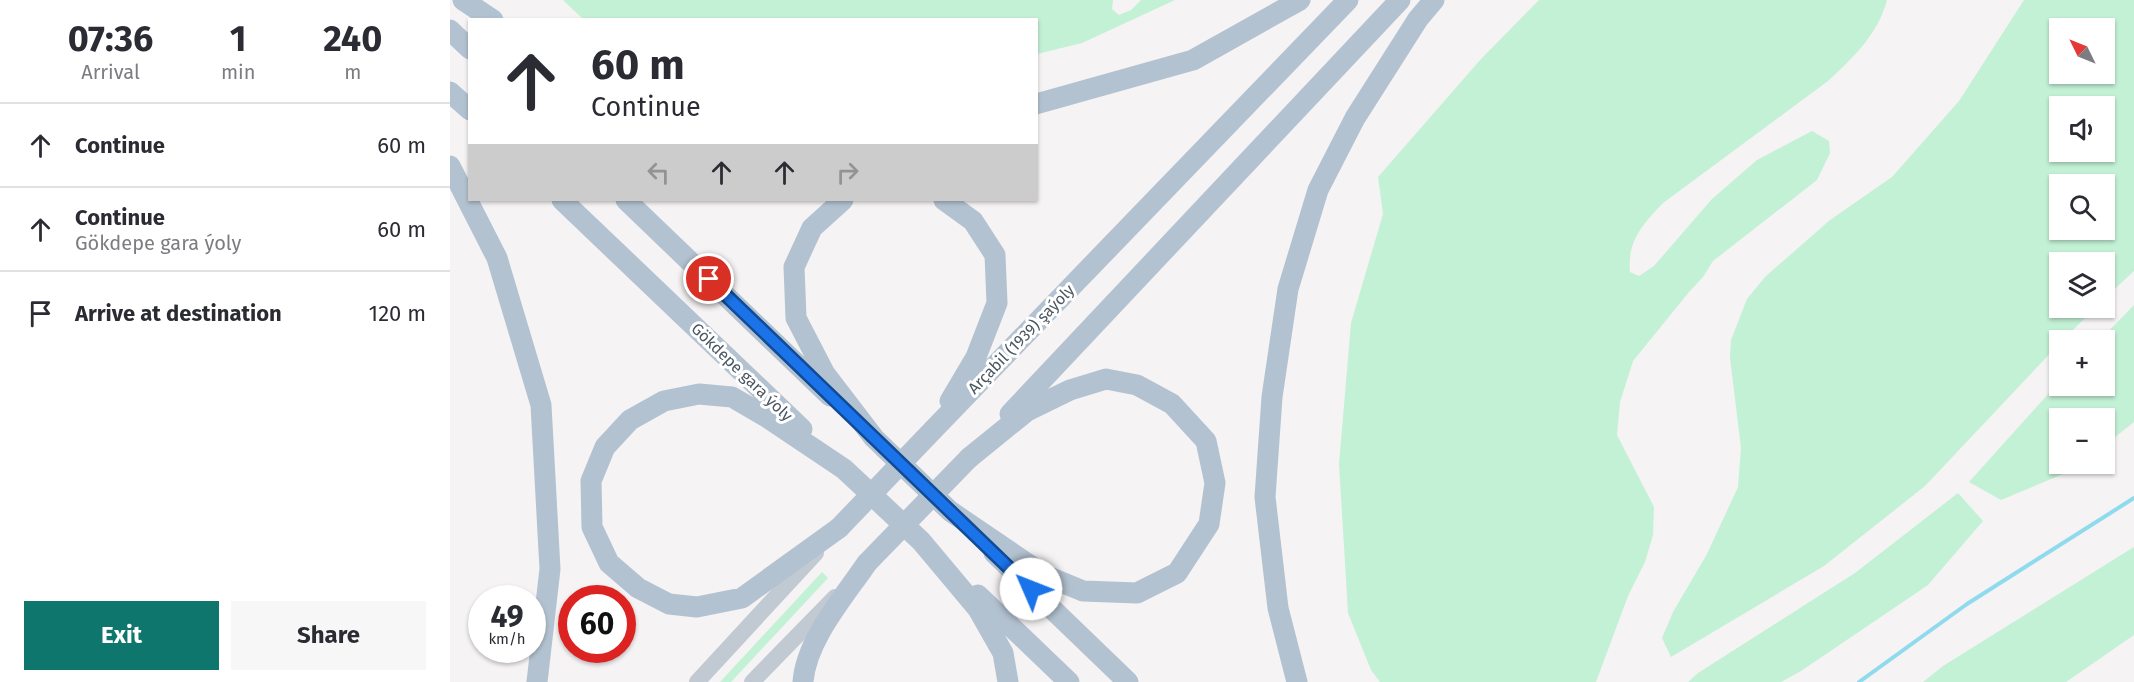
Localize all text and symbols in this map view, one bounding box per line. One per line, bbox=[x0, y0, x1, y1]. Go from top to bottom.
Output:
text: 07:36 bbox=[68, 17, 153, 61]
text: 1 bbox=[230, 17, 247, 61]
text: 240 bbox=[323, 17, 382, 61]
north arrow bbox=[2049, 18, 2115, 84]
map controls bbox=[2049, 18, 2115, 474]
text: 60 m bbox=[591, 40, 685, 90]
icon: ahead bbox=[492, 42, 570, 120]
text: Arrival bbox=[81, 60, 140, 84]
text: min bbox=[221, 60, 255, 84]
text: m bbox=[344, 60, 361, 84]
text: Continue bbox=[591, 91, 701, 123]
button: sound bbox=[2049, 96, 2115, 162]
icon: ahead bbox=[24, 129, 57, 162]
text: Continue bbox=[75, 132, 165, 159]
text: 60 m bbox=[377, 132, 426, 159]
icon: left bbox=[642, 156, 675, 189]
icon: ahead bbox=[705, 156, 738, 189]
icon: ahead bbox=[768, 156, 801, 189]
icon: right bbox=[831, 156, 864, 189]
button: search bbox=[2049, 174, 2115, 240]
text: Continue bbox=[75, 204, 165, 231]
icon: ahead bbox=[24, 213, 57, 246]
text: 60 m bbox=[377, 216, 426, 243]
text: Gökdepe gara ýoly bbox=[75, 231, 241, 255]
button: layers bbox=[2049, 252, 2115, 318]
pin bbox=[683, 253, 734, 304]
icon: arrive bbox=[692, 262, 725, 295]
street label: Arçabil (1939) şaýoly bbox=[964, 280, 1079, 398]
icon: arrive bbox=[24, 297, 57, 330]
text: Arrive at destination bbox=[75, 300, 282, 327]
text: 120 m bbox=[369, 300, 426, 327]
street label: Gökdepe gara ýoly bbox=[688, 319, 797, 425]
button: + bbox=[2049, 330, 2115, 396]
button: − bbox=[2049, 408, 2115, 474]
position arrow bbox=[999, 557, 1063, 621]
speed limit sign: 60 bbox=[558, 585, 636, 663]
text: 49 bbox=[490, 599, 524, 635]
button: Exit bbox=[24, 601, 219, 670]
button: Share bbox=[231, 601, 426, 670]
text: km/h bbox=[488, 630, 526, 648]

